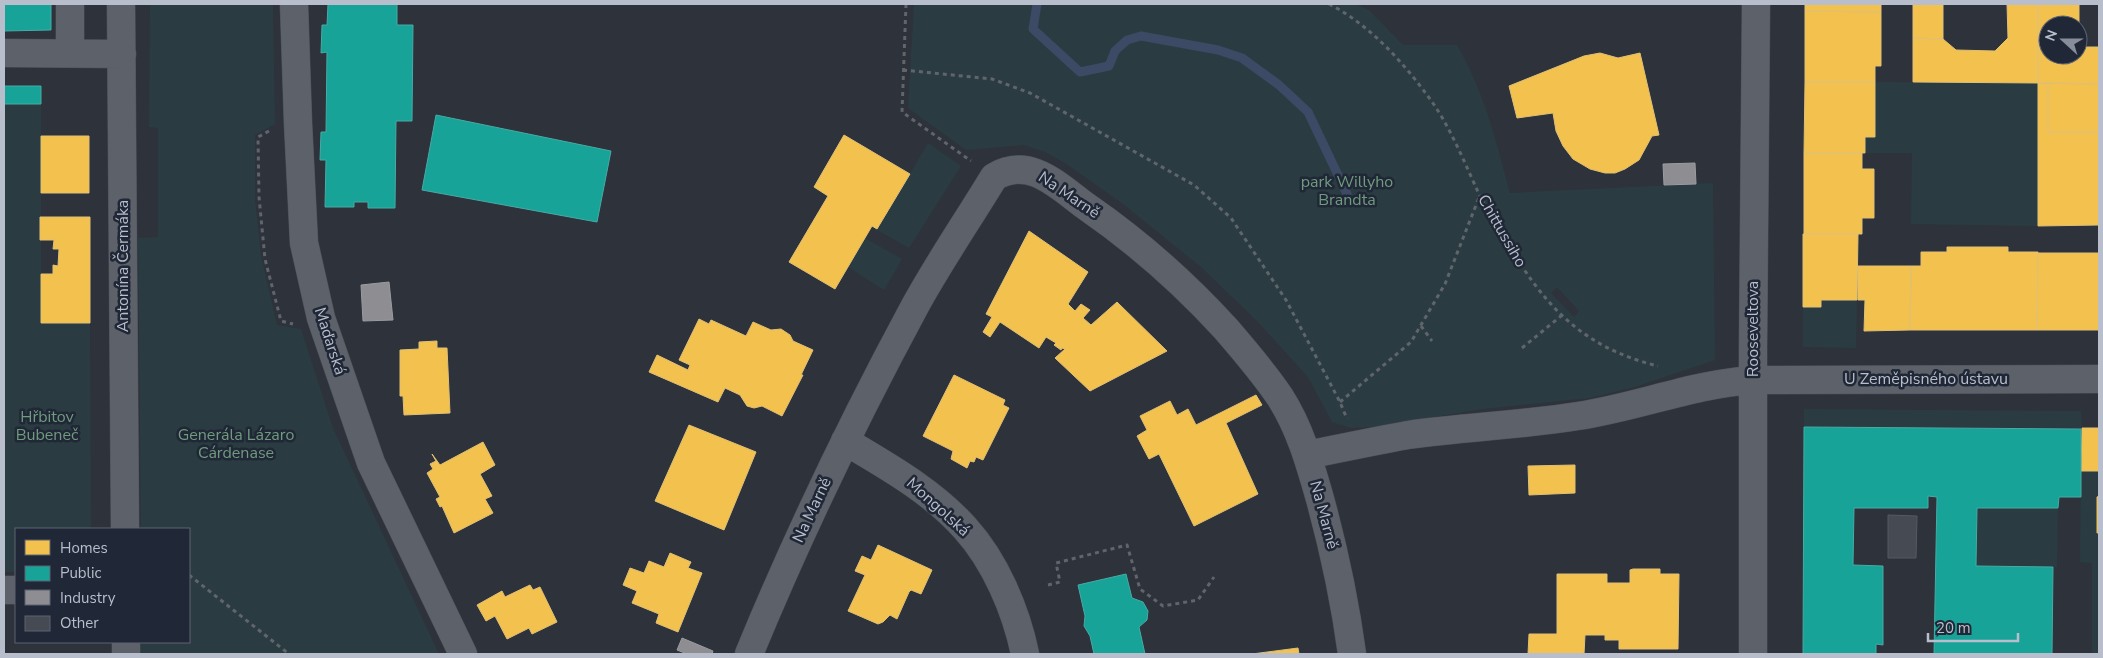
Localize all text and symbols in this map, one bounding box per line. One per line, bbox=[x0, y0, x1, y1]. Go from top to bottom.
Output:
north arrow bbox=[2038, 15, 2088, 65]
text: N bbox=[2041, 27, 2062, 44]
street label: Na Marně bbox=[1034, 166, 1104, 224]
park label: park Willyho Brandta bbox=[1301, 171, 1393, 211]
street label: Chittussiho bbox=[1472, 191, 1532, 271]
street label: Antonína Čermáka bbox=[112, 200, 134, 332]
street label: Rooseveltova bbox=[1742, 281, 1764, 377]
street label: Maďarská bbox=[309, 304, 351, 378]
street label: U Zeměpisného ústavu bbox=[1844, 368, 2008, 390]
park label: Hřbitov Bubeneč bbox=[16, 406, 79, 446]
park label: Generála Lázaro Cárdenase bbox=[178, 424, 294, 464]
street label: Mongolská bbox=[901, 472, 975, 542]
street label: Na Marně bbox=[787, 474, 837, 546]
street label: Na Marně bbox=[1304, 478, 1344, 552]
legend bbox=[15, 528, 190, 643]
text: Homes bbox=[60, 538, 108, 558]
text: Public bbox=[60, 563, 101, 583]
text: Industry bbox=[60, 588, 116, 608]
scale bar bbox=[1928, 610, 2018, 642]
text: Other bbox=[60, 613, 99, 633]
text: 20 m bbox=[1936, 618, 1971, 638]

